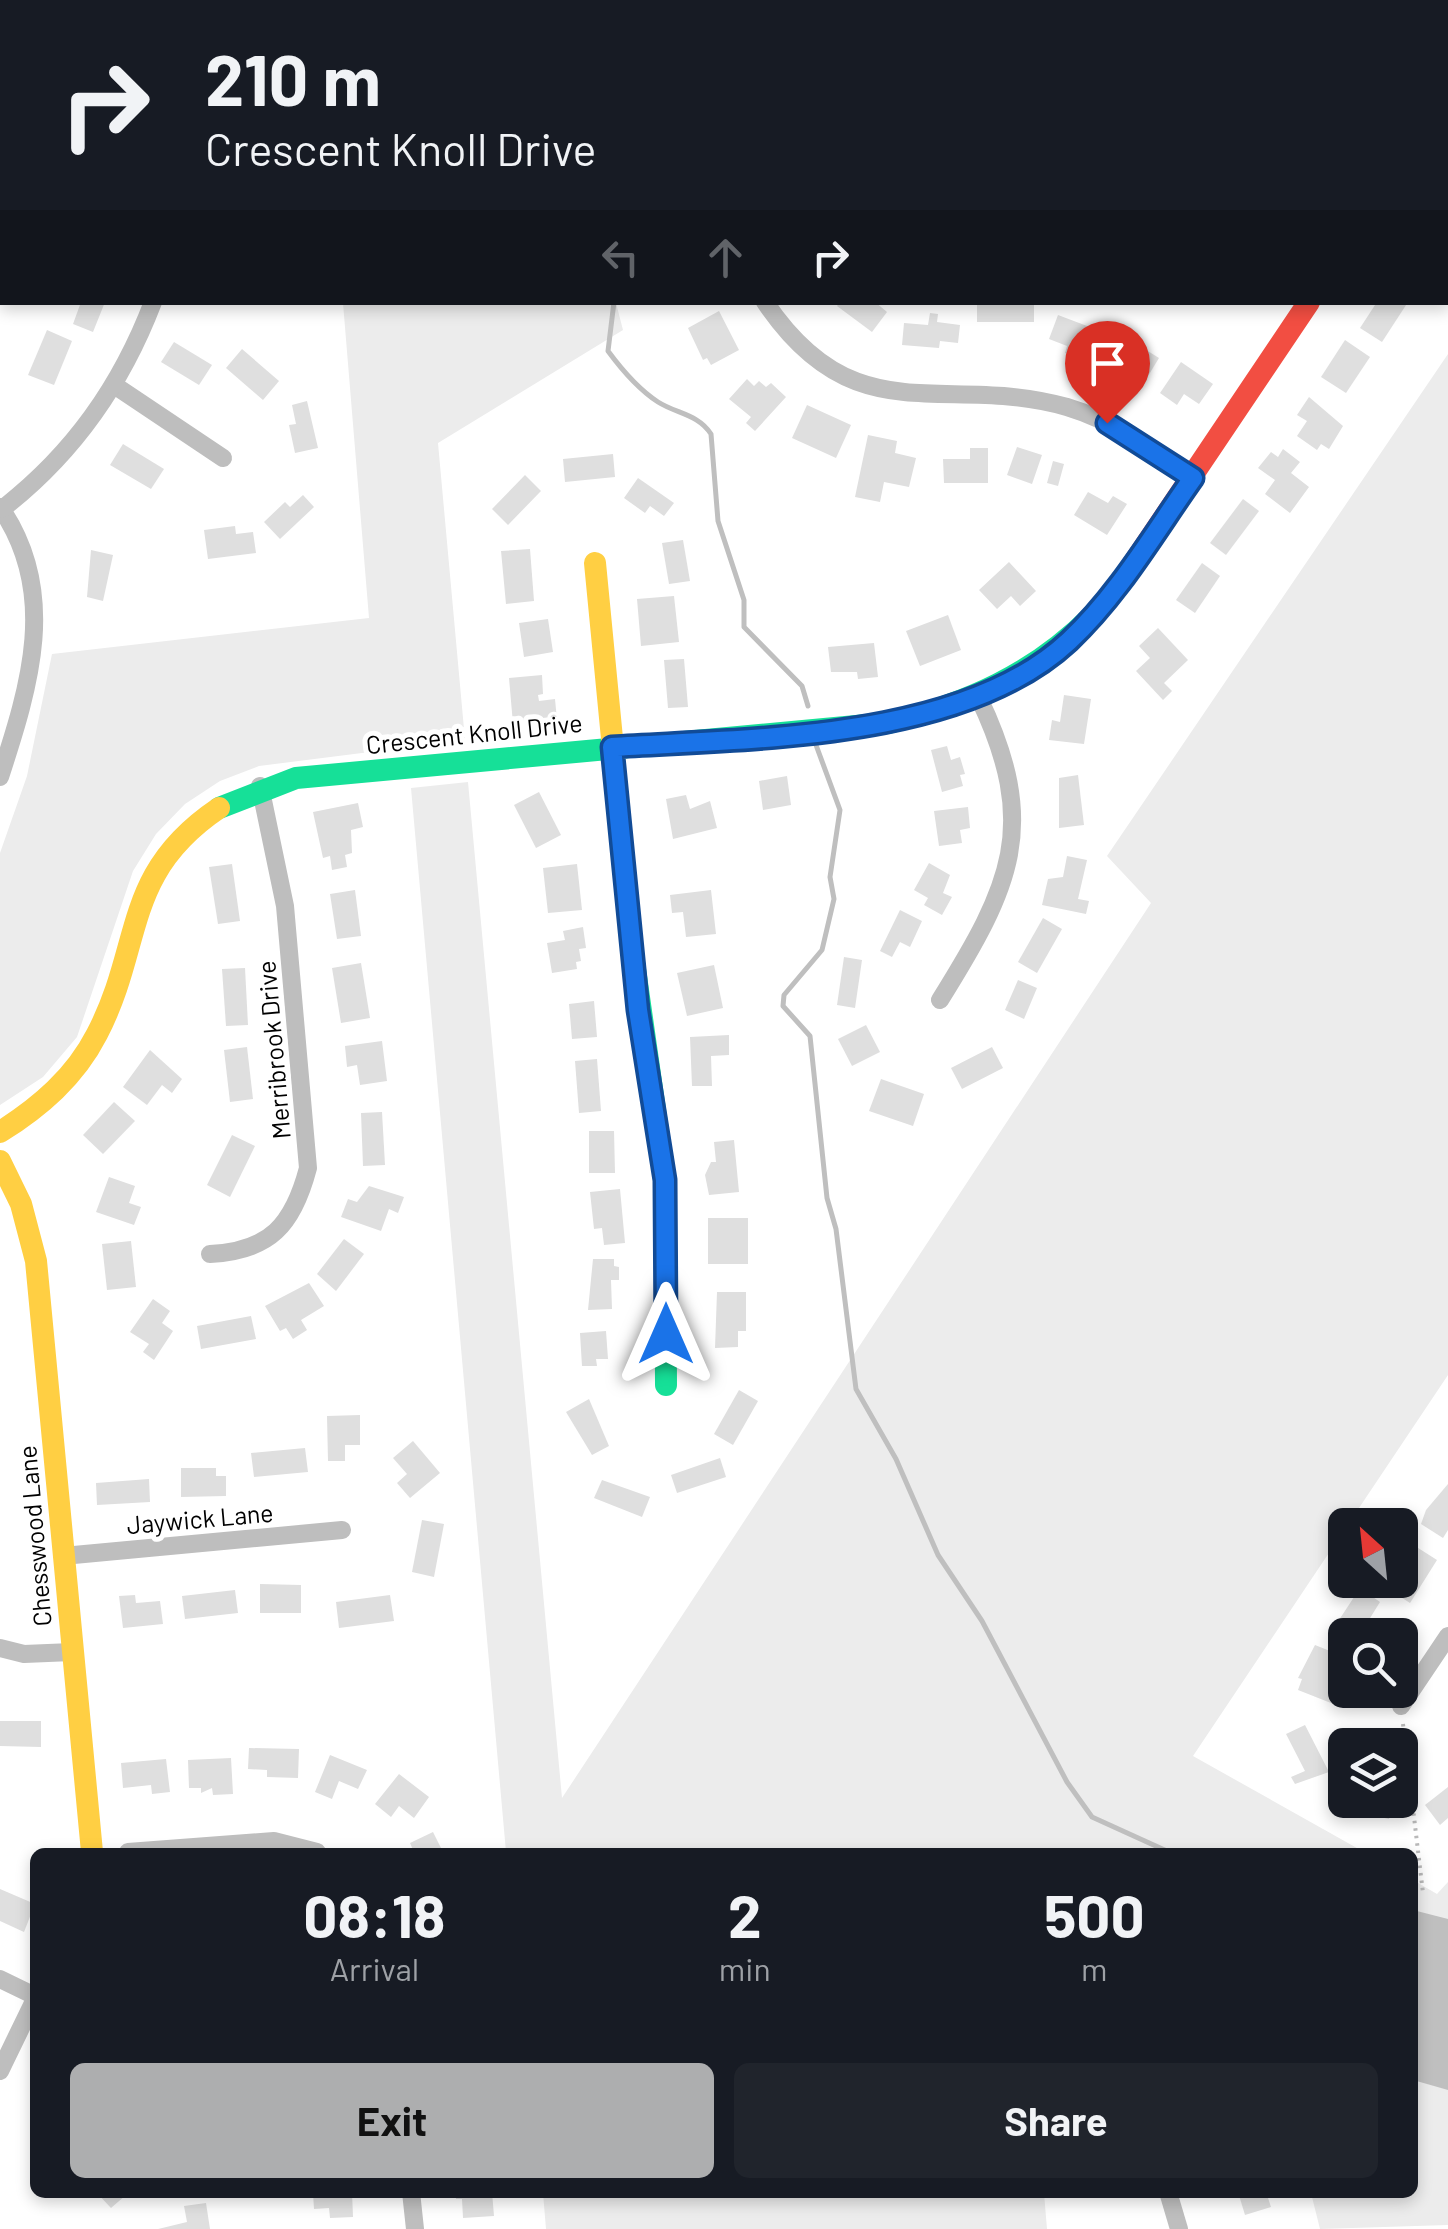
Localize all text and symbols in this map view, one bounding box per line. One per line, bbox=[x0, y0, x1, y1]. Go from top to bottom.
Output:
text: 210 m bbox=[205, 36, 381, 120]
icon: right bbox=[40, 40, 170, 170]
text: Crescent Knoll Drive bbox=[205, 121, 597, 175]
icon: left bbox=[593, 230, 648, 285]
icon: ahead bbox=[698, 230, 753, 285]
icon: right bbox=[803, 230, 858, 285]
pin bbox=[1065, 321, 1150, 424]
icon: arrive bbox=[1080, 336, 1135, 391]
street label: Crescent Knoll Drive bbox=[364, 707, 584, 759]
street label: Merribrook Drive bbox=[250, 960, 296, 1140]
position arrow bbox=[614, 1282, 718, 1386]
street label: Chesswood Lane bbox=[11, 1444, 57, 1628]
street label: Jaywick Lane bbox=[125, 1497, 275, 1539]
north arrow bbox=[1328, 1508, 1418, 1598]
map controls bbox=[1328, 1508, 1418, 1818]
button: search bbox=[1328, 1618, 1418, 1708]
button: layers bbox=[1328, 1728, 1418, 1818]
text: 08:18 bbox=[303, 1878, 445, 1950]
text: 2 bbox=[728, 1878, 762, 1950]
text: 500 bbox=[1044, 1878, 1145, 1950]
text: Arrival bbox=[330, 1949, 419, 1987]
text: min bbox=[719, 1949, 771, 1987]
text: m bbox=[1081, 1949, 1108, 1987]
button: Exit bbox=[70, 2063, 714, 2178]
button: Share bbox=[734, 2063, 1378, 2178]

